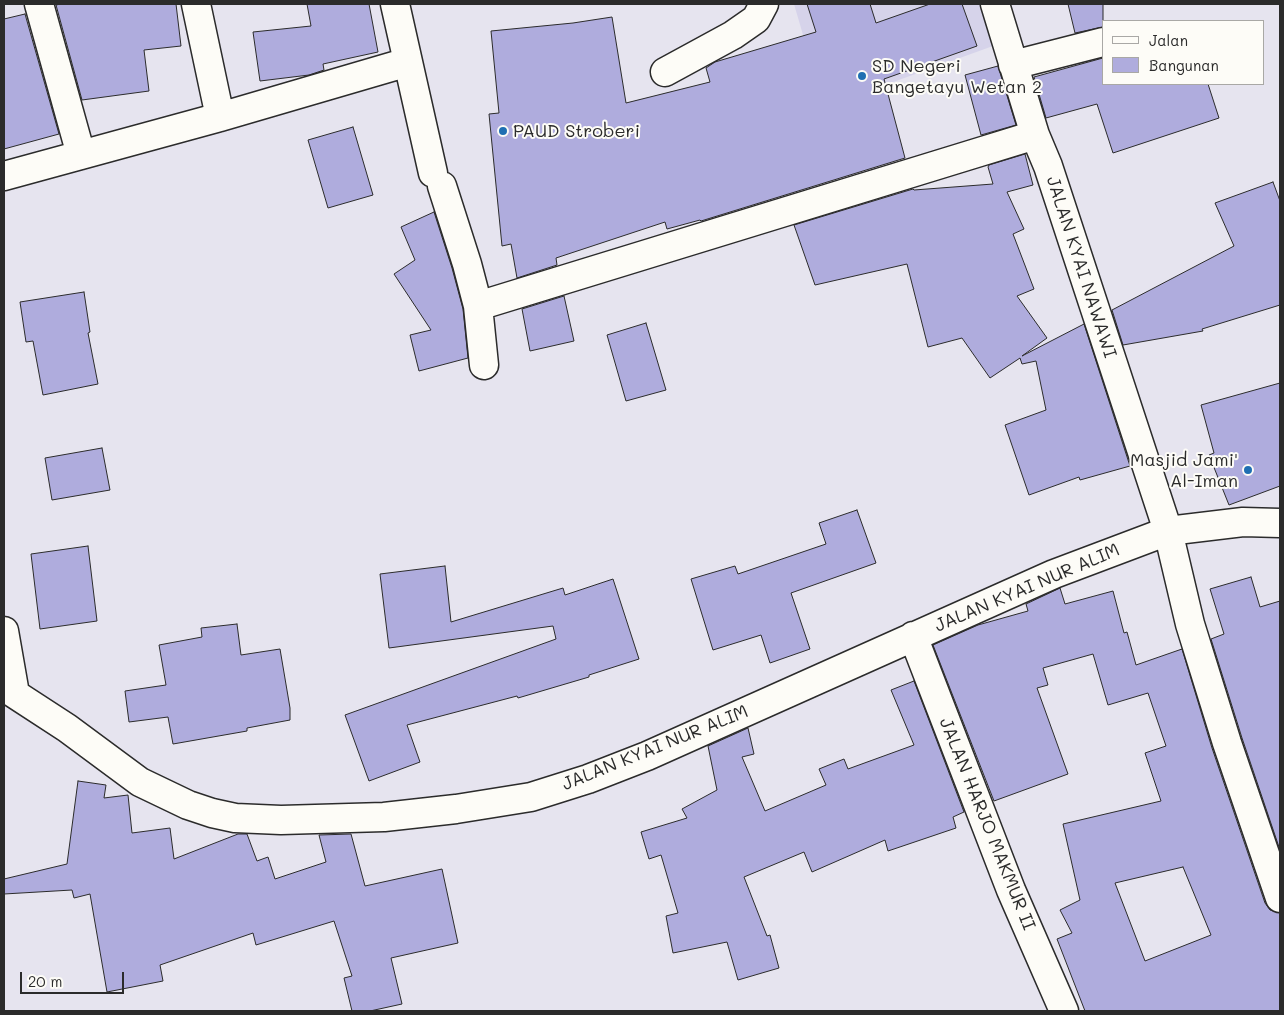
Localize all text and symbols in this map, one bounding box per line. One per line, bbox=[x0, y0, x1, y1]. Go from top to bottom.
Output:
legend bbox=[1102, 20, 1264, 85]
text: Jalan bbox=[1149, 30, 1188, 50]
place label: SD Negeri Bangetayu Wetan 2 bbox=[872, 55, 1042, 98]
text: Bangunan bbox=[1149, 55, 1219, 75]
marker: SD Negeri Bangetayu Wetan 2 bbox=[856, 70, 868, 82]
place label: PAUD Stroberi bbox=[513, 120, 640, 142]
marker: PAUD Stroberi bbox=[497, 125, 509, 137]
street label: JALAN KYAI NAWAWI bbox=[1041, 173, 1121, 361]
place label: Masjid Jami' Al-Iman bbox=[1130, 449, 1238, 492]
marker: Masjid Jami' Al-Iman bbox=[1242, 464, 1254, 476]
street label: JALAN KYAI NUR ALIM bbox=[931, 539, 1123, 637]
street label: JALAN KYAI NUR ALIM bbox=[559, 701, 751, 795]
street label: JALAN HARJO MAKMUR II bbox=[934, 715, 1040, 933]
scale bar bbox=[22, 962, 126, 994]
text: 20 m bbox=[28, 971, 62, 991]

